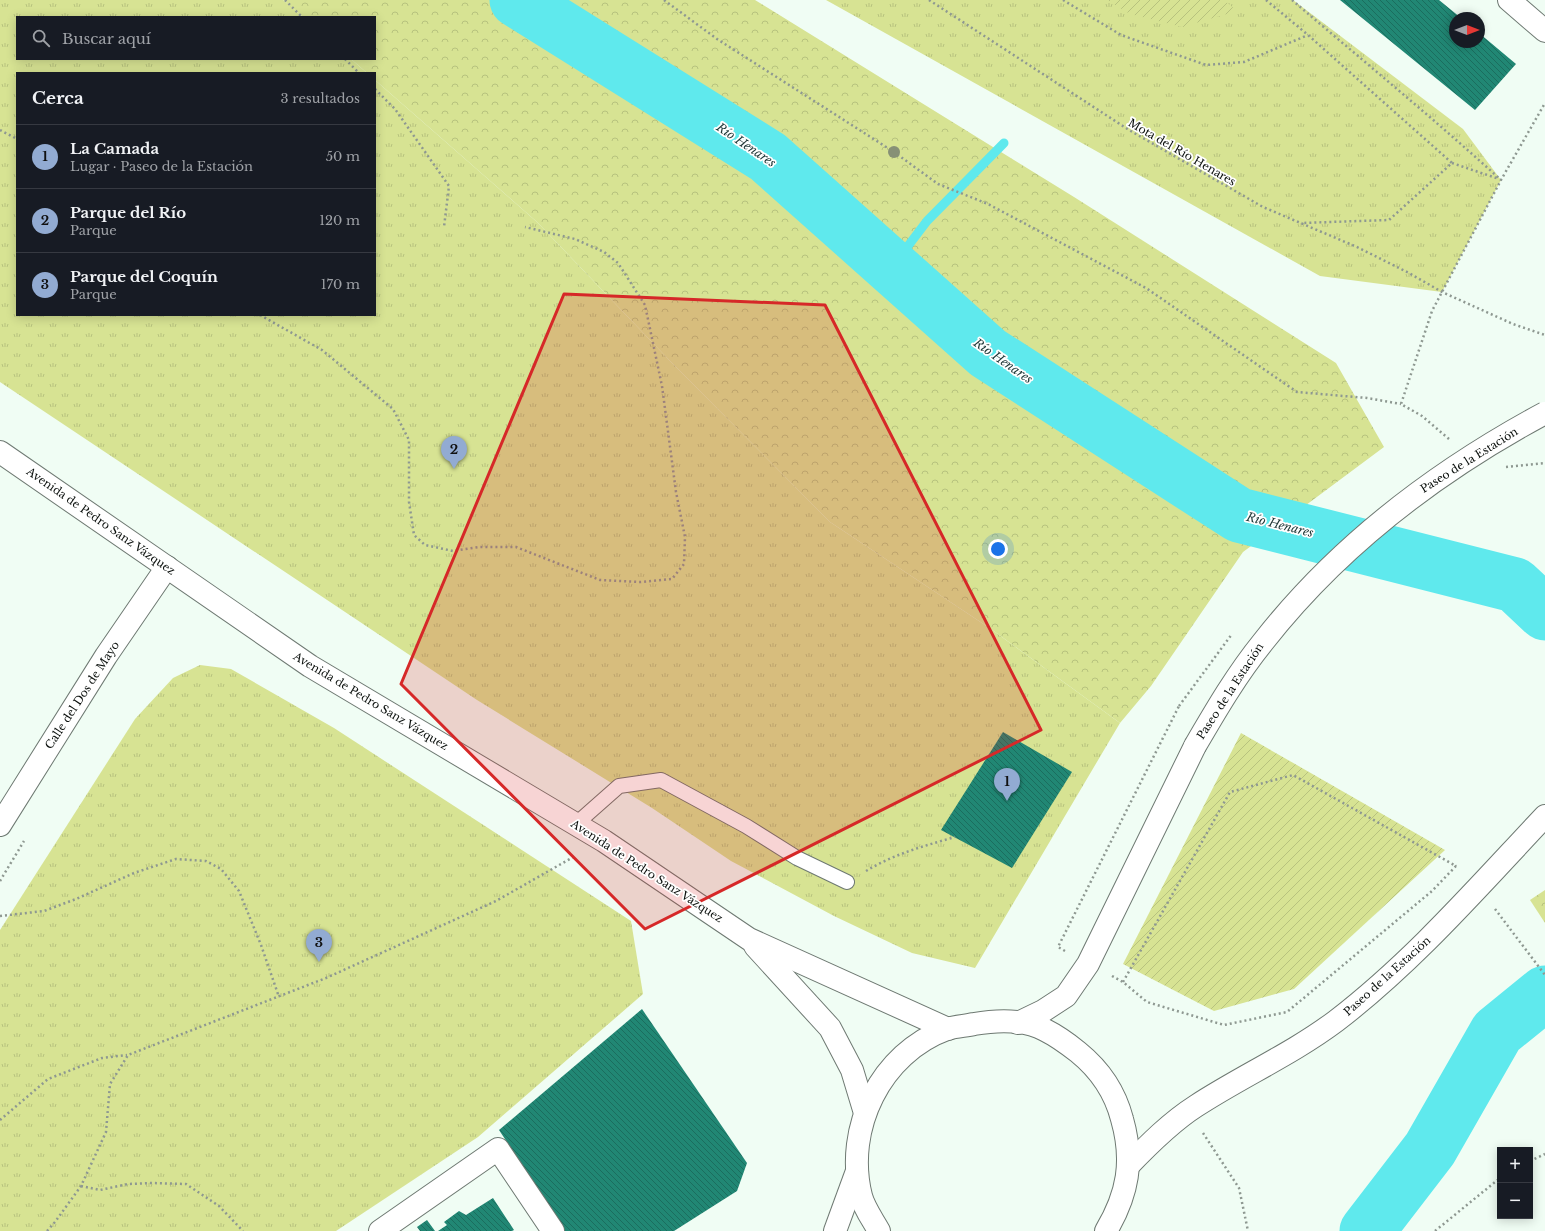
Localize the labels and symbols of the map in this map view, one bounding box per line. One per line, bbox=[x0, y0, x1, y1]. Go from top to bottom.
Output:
north arrow bbox=[1449, 12, 1485, 48]
street label: Mota del Río Henares bbox=[1126, 116, 1238, 188]
water label: Río Henares bbox=[713, 119, 779, 170]
water label: Río Henares bbox=[970, 334, 1036, 387]
street label: Paseo de la Estación bbox=[1418, 424, 1521, 496]
pin: 2 bbox=[441, 436, 467, 469]
street label: Avenida de Pedro Sanz Vázquez bbox=[23, 464, 178, 578]
water label: Río Henares bbox=[1244, 509, 1316, 540]
your location bbox=[988, 539, 1008, 559]
street label: Calle del Dos de Mayo bbox=[42, 638, 122, 752]
street label: Paseo de la Estación bbox=[1194, 640, 1267, 742]
street label: Avenida de Pedro Sanz Vázquez bbox=[290, 649, 451, 753]
pin: 1 bbox=[994, 768, 1020, 801]
street label: Avenida de Pedro Sanz Vázquez bbox=[568, 816, 726, 925]
pin: 3 bbox=[306, 929, 332, 962]
street label: Paseo de la Estación bbox=[1341, 933, 1434, 1019]

